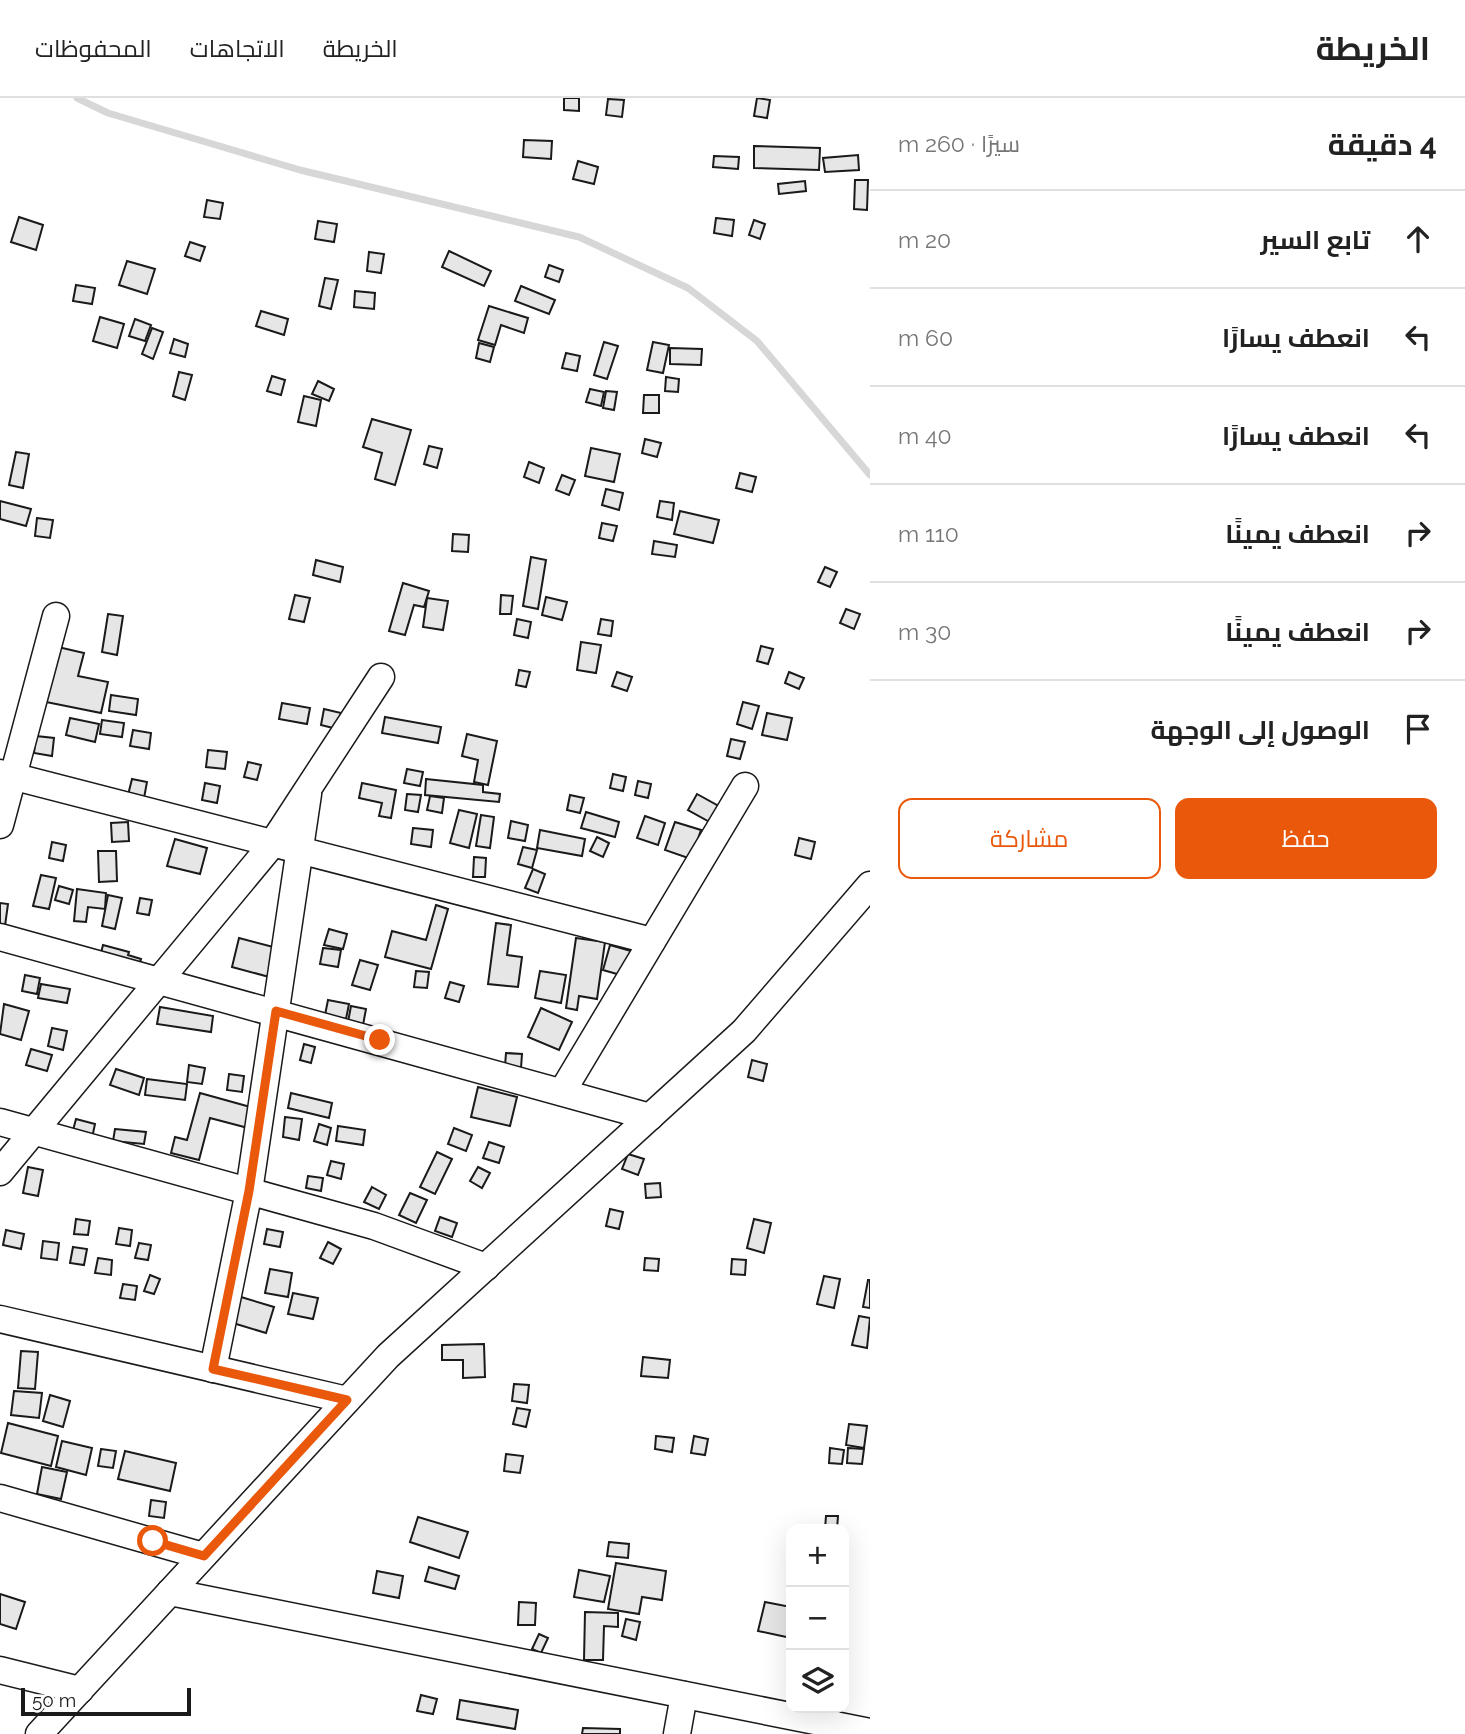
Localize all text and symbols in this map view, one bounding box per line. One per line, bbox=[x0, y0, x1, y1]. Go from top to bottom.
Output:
text: الخريطة bbox=[1316, 29, 1430, 68]
text: المحفوظات bbox=[35, 34, 152, 63]
text: الاتجاهات bbox=[190, 34, 285, 63]
text: الخريطة bbox=[323, 34, 398, 63]
text: 4 دقيقة bbox=[1328, 127, 1437, 162]
text: سيرًا · 260 m bbox=[898, 130, 1020, 157]
icon: ahead bbox=[1399, 220, 1437, 258]
text: تابع السير bbox=[1260, 225, 1370, 255]
text: 20 m bbox=[898, 226, 951, 253]
icon: left bbox=[1399, 318, 1437, 356]
text: انعطف يسارًا bbox=[1222, 323, 1370, 353]
text: 60 m bbox=[898, 324, 953, 351]
icon: left bbox=[1399, 416, 1437, 454]
text: انعطف يسارًا bbox=[1222, 421, 1370, 451]
text: 40 m bbox=[898, 422, 952, 449]
icon: right bbox=[1399, 514, 1437, 552]
text: انعطف يمينًا bbox=[1225, 519, 1370, 549]
text: 110 m bbox=[898, 520, 959, 547]
icon: right bbox=[1399, 612, 1437, 650]
text: انعطف يمينًا bbox=[1225, 617, 1370, 647]
text: 30 m bbox=[898, 618, 951, 645]
icon: arrive bbox=[1399, 710, 1437, 748]
text: الوصول إلى الوجهة bbox=[1150, 715, 1370, 745]
button: مشاركة bbox=[898, 798, 1161, 879]
button: حفظ bbox=[1175, 798, 1437, 879]
route end bbox=[364, 1024, 395, 1055]
map controls bbox=[786, 1524, 849, 1713]
button: + bbox=[786, 1524, 849, 1587]
route start bbox=[137, 1525, 168, 1556]
button: − bbox=[786, 1587, 849, 1650]
button: layers bbox=[786, 1650, 849, 1713]
scale bar bbox=[21, 1685, 191, 1717]
text: 50 m bbox=[32, 1689, 76, 1711]

